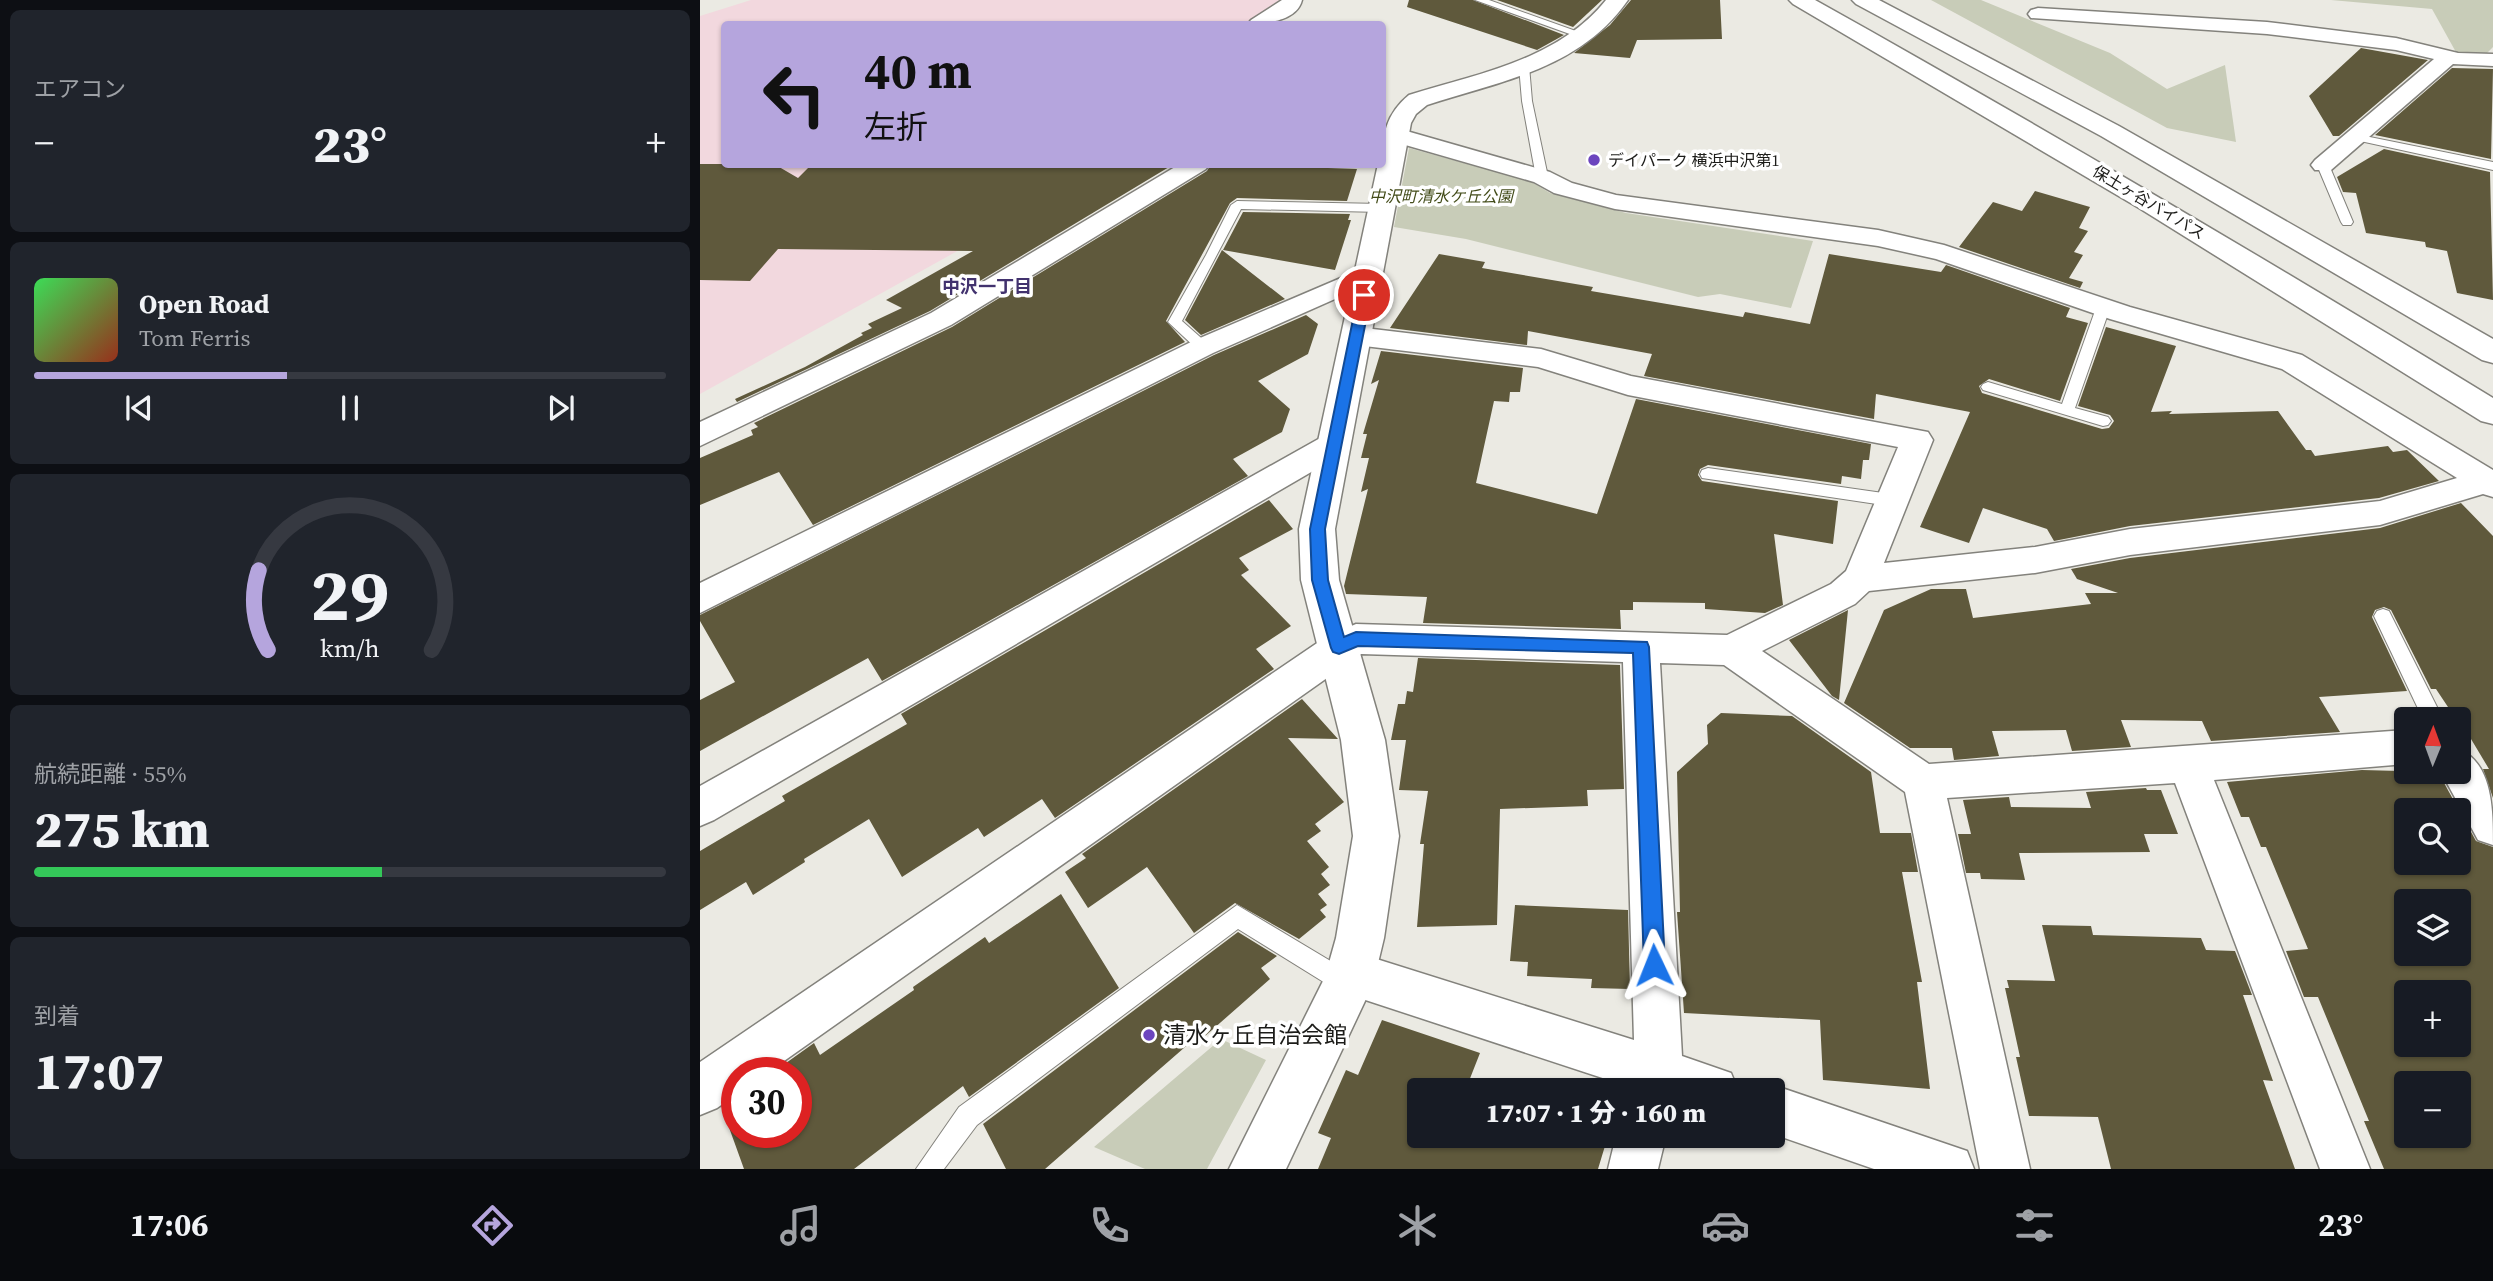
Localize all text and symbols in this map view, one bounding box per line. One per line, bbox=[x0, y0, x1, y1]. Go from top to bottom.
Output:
text: 40 m bbox=[864, 37, 972, 104]
icon: left bbox=[749, 49, 840, 140]
text: エアコン bbox=[34, 73, 126, 105]
text: 左折 bbox=[864, 105, 928, 149]
text: 23° bbox=[313, 108, 387, 179]
text: − bbox=[34, 117, 54, 169]
text: + bbox=[646, 117, 666, 169]
place label: デイパーク 横浜中沢第1 bbox=[1608, 149, 1779, 171]
marker: デイパーク 横浜中沢第1 bbox=[1586, 152, 1602, 168]
street label: 保土ヶ谷バイパス bbox=[2089, 160, 2209, 244]
park label: 中沢町清水ケ丘公園 bbox=[1369, 185, 1515, 207]
pin bbox=[1334, 265, 1394, 325]
district label: 中沢一丁目 bbox=[942, 274, 1032, 299]
icon: arrive bbox=[1345, 276, 1383, 314]
text: Open Road bbox=[139, 286, 270, 322]
text: Tom Ferris bbox=[139, 322, 250, 354]
icon: previous bbox=[120, 389, 158, 427]
icon: pause bbox=[331, 389, 369, 427]
icon: next bbox=[542, 389, 580, 427]
text: 29 bbox=[311, 546, 389, 645]
text: km/h bbox=[320, 631, 380, 665]
north arrow bbox=[2394, 707, 2471, 784]
map controls bbox=[2394, 707, 2471, 1148]
text: 航続距離 · 55% bbox=[34, 758, 187, 790]
text: 275 km bbox=[34, 793, 210, 864]
button: search bbox=[2394, 798, 2471, 875]
button: layers bbox=[2394, 889, 2471, 966]
position arrow bbox=[1617, 928, 1691, 1002]
button: + bbox=[2394, 980, 2471, 1057]
text: 到着 bbox=[34, 1000, 80, 1032]
place label: 清水ヶ丘自治会館 bbox=[1163, 1019, 1347, 1051]
marker: 清水ヶ丘自治会館 bbox=[1141, 1027, 1157, 1043]
text: 17:07 bbox=[34, 1035, 164, 1106]
speed limit sign: 30 bbox=[721, 1057, 812, 1148]
button: − bbox=[2394, 1071, 2471, 1148]
text: 17:07 · 1 分 · 160 m bbox=[1486, 1095, 1706, 1131]
icon: directions bbox=[468, 1201, 517, 1250]
icon: music bbox=[776, 1201, 825, 1250]
icon: phone bbox=[1085, 1201, 1134, 1250]
icon: climate bbox=[1393, 1201, 1442, 1250]
icon: car bbox=[1701, 1201, 1750, 1250]
icon: filters bbox=[2010, 1201, 2059, 1250]
text: 17:06 bbox=[130, 1203, 209, 1247]
text: 23° bbox=[2318, 1203, 2363, 1247]

